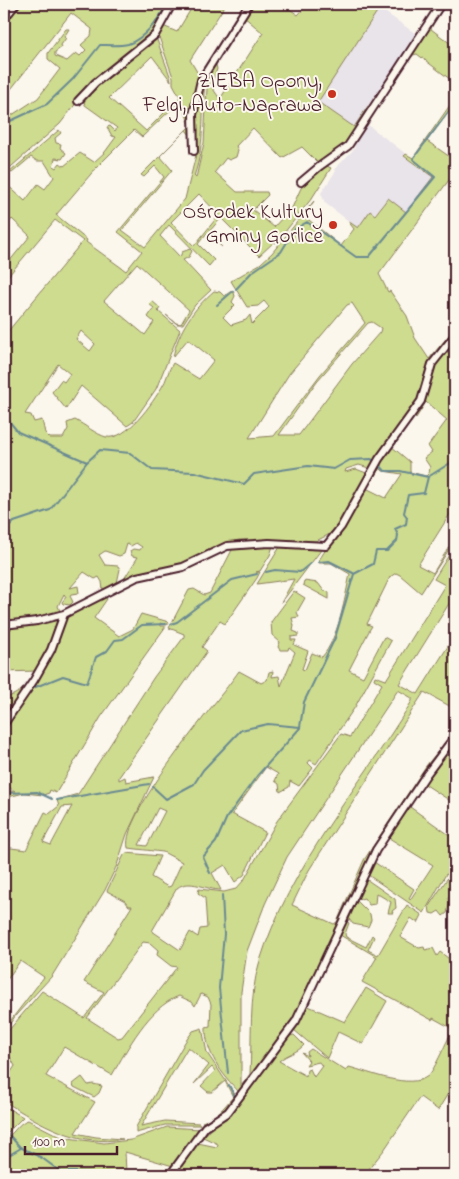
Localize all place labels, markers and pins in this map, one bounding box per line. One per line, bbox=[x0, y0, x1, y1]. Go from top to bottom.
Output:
place label: ZIĘBA Opony, Felgi, Auto-Naprawa bbox=[142, 67, 322, 123]
marker: ZIĘBA Opony, Felgi, Auto-Naprawa bbox=[326, 88, 338, 100]
place label: Ośrodek Kultury Gminy Gorlice bbox=[183, 198, 324, 254]
marker: Ośrodek Kultury Gminy Gorlice bbox=[327, 219, 339, 231]

